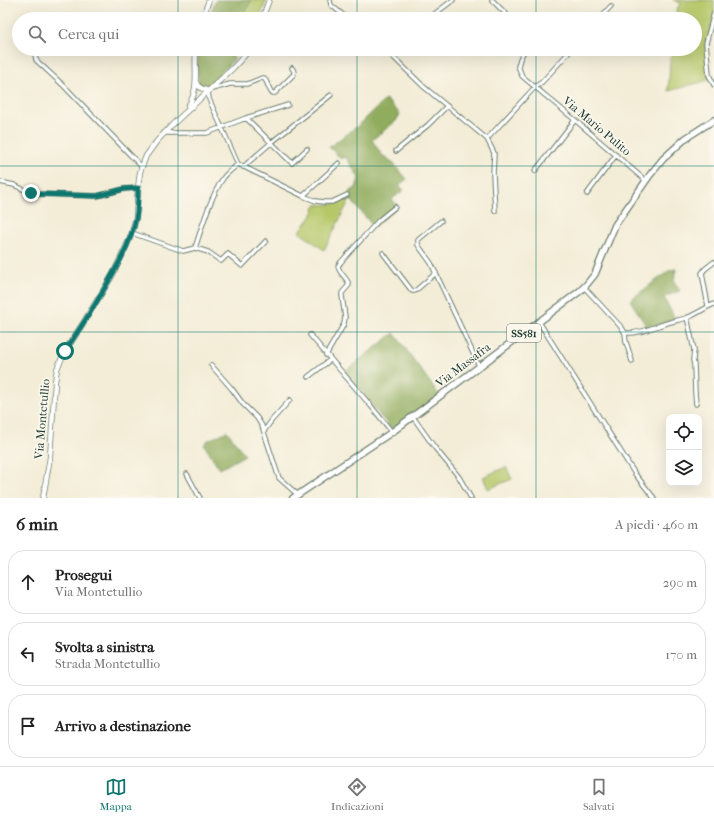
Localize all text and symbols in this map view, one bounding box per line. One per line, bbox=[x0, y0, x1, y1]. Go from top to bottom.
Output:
search box bbox=[12, 12, 702, 56]
icon: search bbox=[26, 23, 48, 45]
text: Cerca qui bbox=[58, 25, 119, 43]
street label: Via Mario Pulito bbox=[559, 93, 634, 158]
route end bbox=[22, 184, 40, 202]
road number: SS581 bbox=[507, 324, 541, 342]
street label: Via Massafra bbox=[432, 340, 494, 391]
route start bbox=[56, 342, 74, 360]
street label: Via Montetullio bbox=[31, 378, 52, 461]
map controls bbox=[666, 414, 702, 486]
button: locate bbox=[666, 414, 702, 450]
button: layers bbox=[666, 450, 702, 486]
text: 6 min bbox=[16, 514, 58, 534]
text: A piedi · 460 m bbox=[615, 517, 698, 532]
text: Prosegui bbox=[55, 566, 112, 584]
icon: ahead bbox=[17, 571, 39, 593]
text: 290 m bbox=[663, 575, 697, 590]
text: Via Montetullio bbox=[55, 584, 142, 599]
text: Svolta a sinistra bbox=[55, 638, 154, 656]
icon: left bbox=[17, 643, 39, 665]
text: 170 m bbox=[665, 647, 697, 662]
text: Strada Montetullio bbox=[55, 656, 160, 671]
icon: arrive bbox=[17, 715, 39, 737]
text: Arrivo a destinazione bbox=[55, 717, 191, 735]
tab: Mappa bbox=[100, 776, 132, 813]
tab: Indicazioni bbox=[331, 776, 384, 813]
tab: Salvati bbox=[583, 776, 614, 813]

